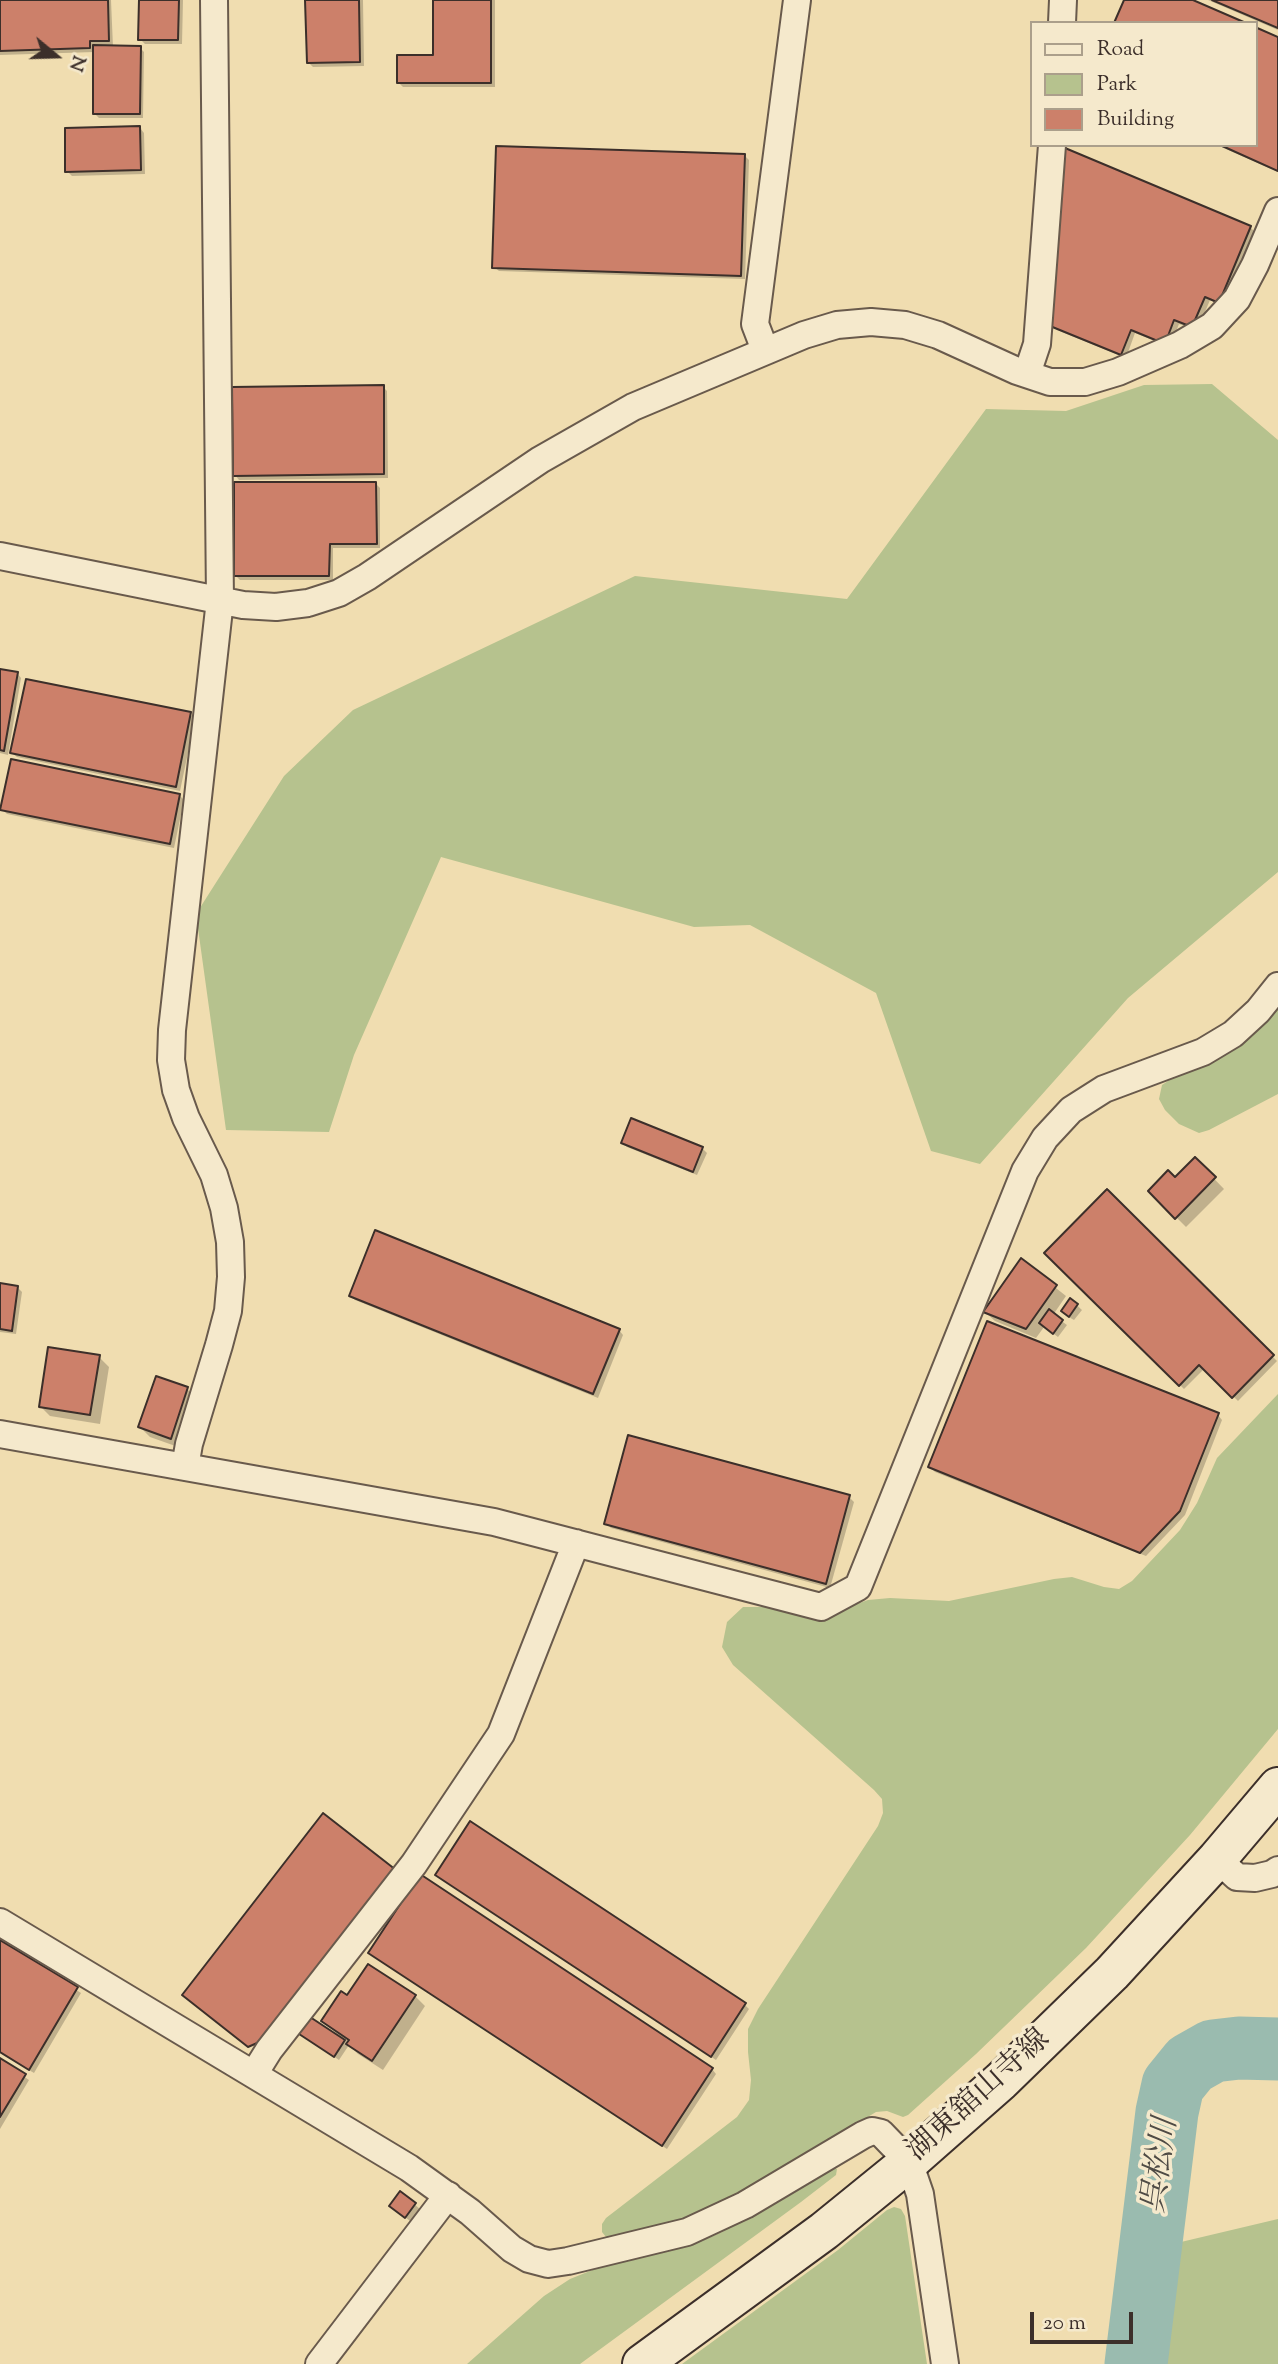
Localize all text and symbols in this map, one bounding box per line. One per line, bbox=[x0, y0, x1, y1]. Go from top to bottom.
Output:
north arrow bbox=[21, 21, 91, 91]
legend bbox=[1030, 21, 1257, 147]
text: Road bbox=[1097, 35, 1144, 65]
text: N bbox=[61, 51, 92, 75]
text: Park bbox=[1097, 70, 1137, 100]
text: Building bbox=[1097, 105, 1174, 135]
street label: 湖東舘山寺線 bbox=[901, 2023, 1059, 2171]
water label: 呉松川 bbox=[1137, 2116, 1189, 2216]
scale bar bbox=[1033, 2298, 1136, 2342]
text: 20 m bbox=[1043, 2309, 1086, 2339]

